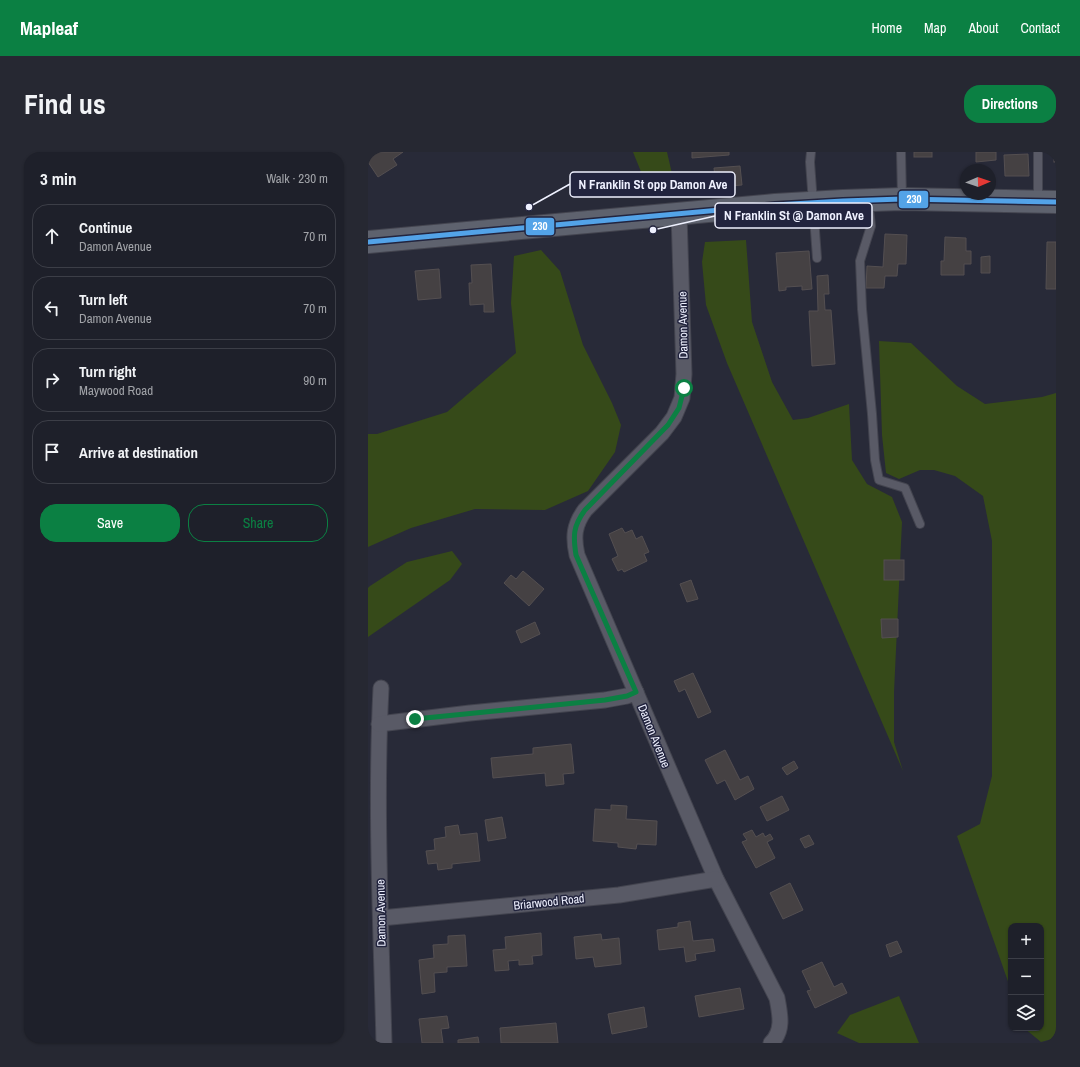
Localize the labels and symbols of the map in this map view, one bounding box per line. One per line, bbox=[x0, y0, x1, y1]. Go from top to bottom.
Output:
north arrow bbox=[960, 164, 996, 200]
callout: N Franklin St opp Damon Ave bbox=[570, 172, 735, 197]
text: N Franklin St opp Damon Ave bbox=[578, 176, 728, 193]
line badge: 230 bbox=[898, 190, 929, 209]
text: 230 bbox=[906, 192, 922, 206]
callout: N Franklin St @ Damon Ave bbox=[715, 203, 872, 228]
text: N Franklin St @ Damon Ave bbox=[724, 207, 864, 224]
line badge: 230 bbox=[525, 217, 555, 236]
text: 230 bbox=[532, 219, 548, 233]
street label: Damon Avenue bbox=[674, 291, 692, 359]
route start bbox=[675, 379, 693, 397]
street label: Damon Avenue bbox=[634, 702, 674, 770]
route end bbox=[406, 710, 424, 728]
street label: Damon Avenue bbox=[372, 879, 390, 947]
street label: Briarwood Road bbox=[513, 890, 585, 914]

